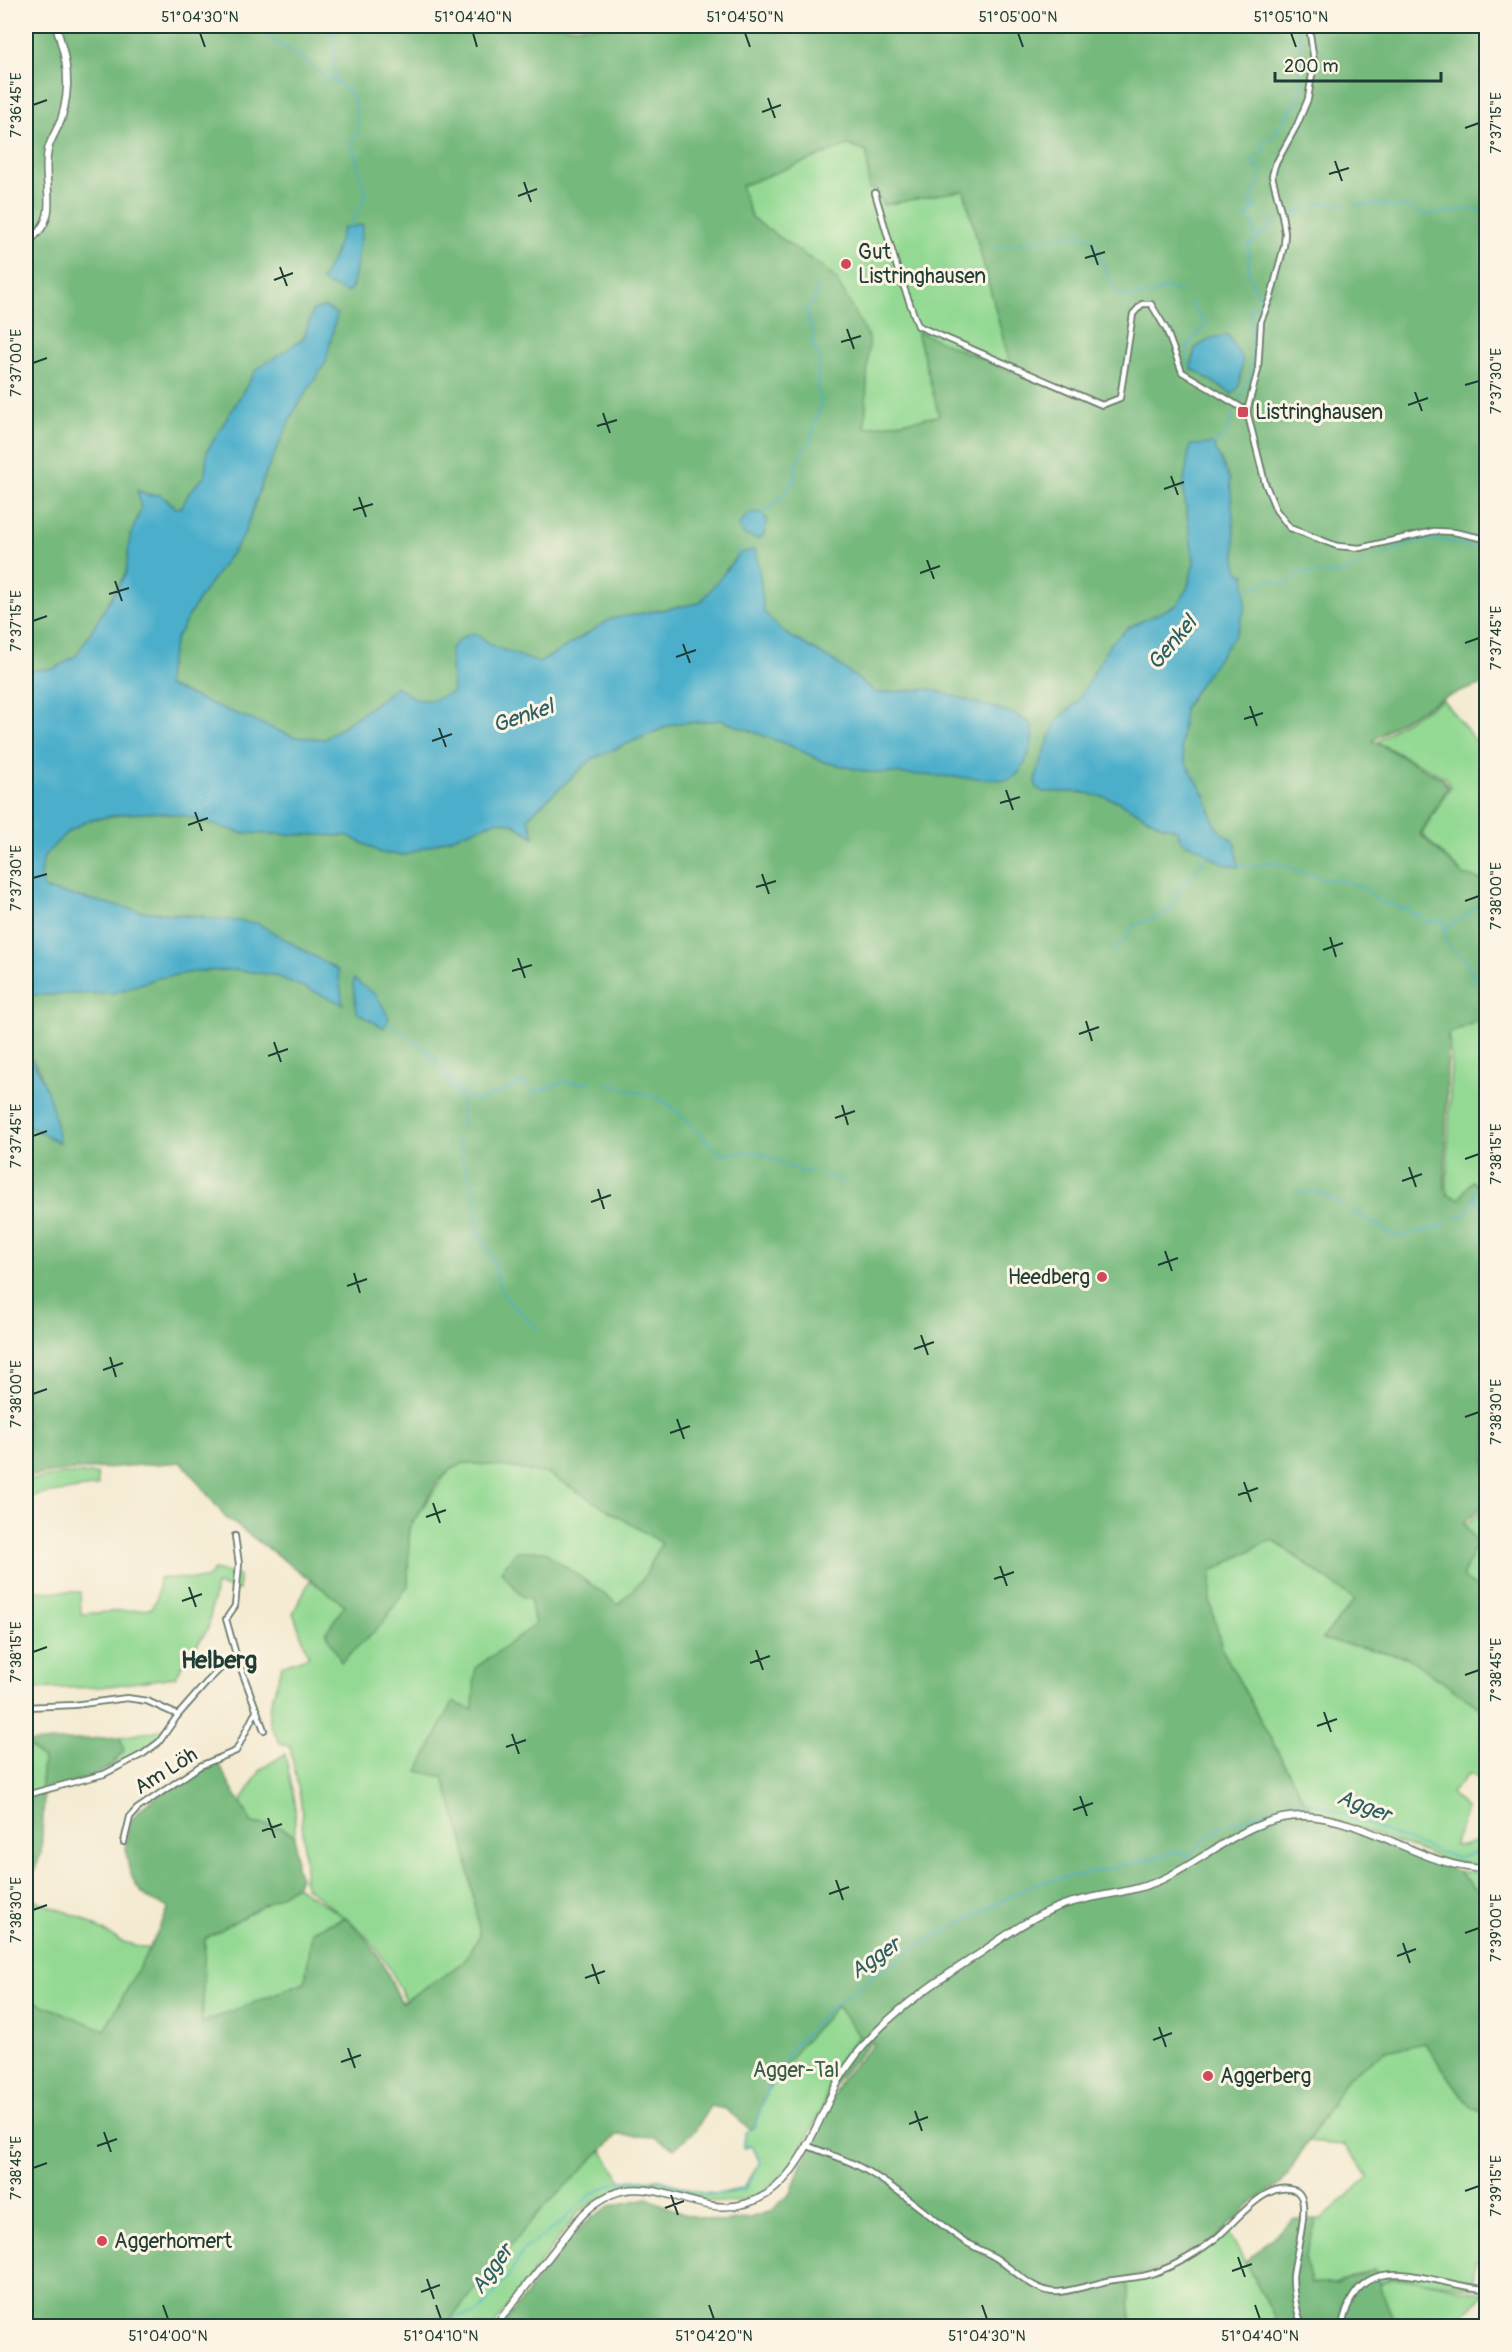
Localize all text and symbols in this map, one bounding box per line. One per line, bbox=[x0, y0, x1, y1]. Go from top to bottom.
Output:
text: 51°04'30"N bbox=[161, 8, 239, 27]
text: 51°04'40"N bbox=[434, 8, 512, 27]
text: 51°04'50"N bbox=[706, 8, 784, 27]
text: 51°05'00"N bbox=[979, 8, 1057, 27]
text: 51°05'10"N bbox=[1254, 8, 1328, 27]
scale bar bbox=[1275, 45, 1442, 83]
text: 200 m bbox=[1284, 55, 1339, 78]
text: 7°36'45"E bbox=[7, 72, 26, 138]
text: 7°37'15"E bbox=[1487, 92, 1506, 154]
place label: Gut Listringhausen bbox=[858, 239, 986, 290]
marker: Gut Listringhausen bbox=[839, 257, 853, 271]
text: 7°37'00"E bbox=[7, 329, 26, 397]
text: 7°37'30"E bbox=[1487, 348, 1506, 414]
place label: Listringhausen bbox=[1255, 399, 1383, 426]
marker: Listringhausen bbox=[1236, 405, 1250, 419]
text: 7°37'15"E bbox=[7, 590, 26, 652]
text: 7°37'45"E bbox=[1487, 606, 1506, 670]
water label: Genkel bbox=[1141, 608, 1205, 676]
water label: Genkel bbox=[489, 692, 560, 739]
text: 7°37'30"E bbox=[7, 845, 26, 911]
text: 7°38'00"E bbox=[1487, 862, 1506, 930]
text: 7°37'45"E bbox=[7, 1104, 26, 1168]
text: 7°38'15"E bbox=[1487, 1123, 1506, 1185]
place label: Heedberg bbox=[1008, 1264, 1090, 1291]
marker: Heedberg bbox=[1095, 1270, 1109, 1284]
text: 7°38'00"E bbox=[7, 1360, 26, 1428]
text: 7°38'30"E bbox=[1487, 1379, 1506, 1445]
text: 7°38'15"E bbox=[7, 1621, 26, 1683]
text: 7°38'45"E bbox=[1487, 1638, 1506, 1702]
district label: Helberg bbox=[181, 1646, 257, 1675]
street label: Am Löh bbox=[129, 1741, 203, 1801]
water label: Agger bbox=[1333, 1783, 1398, 1830]
text: 7°38'30"E bbox=[7, 1877, 26, 1943]
text: 7°39'00"E bbox=[1487, 1894, 1506, 1962]
water label: Agger bbox=[844, 1929, 908, 1985]
park label: Agger-Tal bbox=[753, 2057, 839, 2084]
place label: Aggerberg bbox=[1220, 2063, 1311, 2090]
marker: Aggerberg bbox=[1201, 2069, 1215, 2083]
text: 7°38'45"E bbox=[7, 2136, 26, 2200]
text: 7°39'15"E bbox=[1487, 2155, 1506, 2217]
place label: Aggerhomert bbox=[114, 2228, 233, 2255]
marker: Aggerhomert bbox=[95, 2234, 109, 2248]
water label: Agger bbox=[464, 2236, 521, 2300]
text: 51°04'00"N bbox=[128, 2327, 208, 2346]
text: 51°04'10"N bbox=[404, 2327, 478, 2346]
text: 51°04'20"N bbox=[675, 2327, 753, 2346]
text: 51°04'30"N bbox=[948, 2327, 1026, 2346]
text: 51°04'40"N bbox=[1221, 2327, 1299, 2346]

